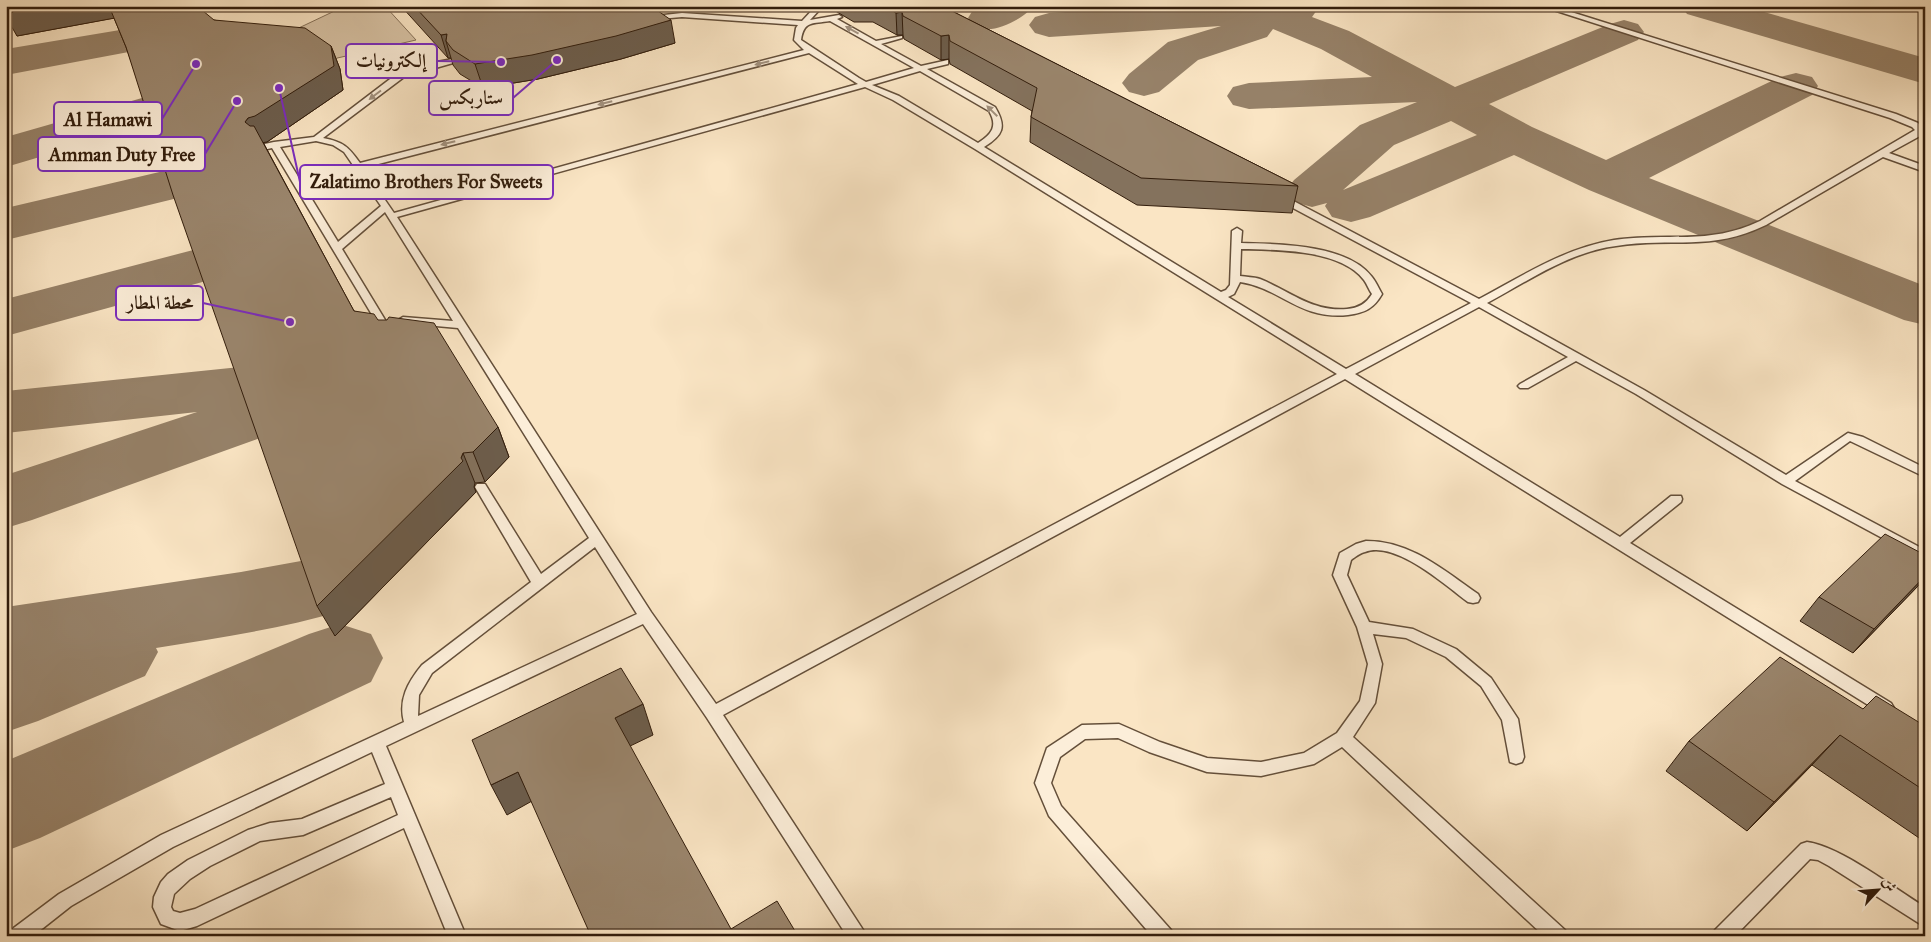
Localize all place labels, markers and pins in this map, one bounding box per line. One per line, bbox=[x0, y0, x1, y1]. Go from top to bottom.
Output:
callout: إلكترونيات bbox=[346, 44, 437, 78]
callout: ستاربكس bbox=[429, 81, 513, 115]
callout: Al Hamawi bbox=[54, 102, 162, 136]
callout: Amman Duty Free bbox=[38, 137, 205, 171]
callout: Zalatimo Brothers For Sweets bbox=[300, 165, 553, 199]
callout: محطة المطار bbox=[116, 286, 203, 320]

